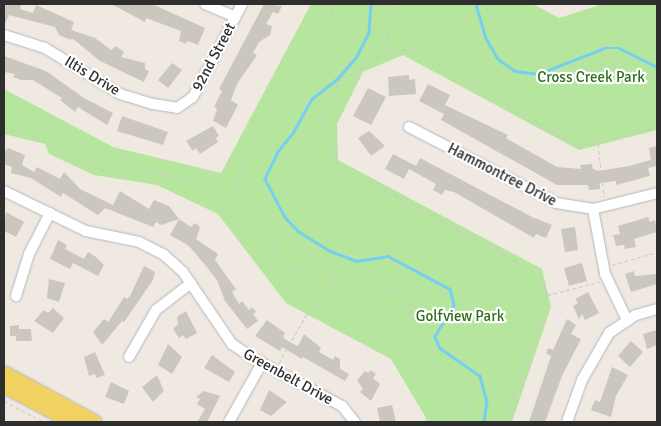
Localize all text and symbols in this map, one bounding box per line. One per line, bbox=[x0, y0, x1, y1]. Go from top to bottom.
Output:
street label: 92nd Street bbox=[189, 20, 239, 94]
street label: Iltis Drive bbox=[61, 52, 123, 100]
park label: Cross Creek Park bbox=[537, 69, 645, 87]
street label: Hammontree Drive bbox=[444, 140, 560, 210]
park label: Golfview Park bbox=[416, 308, 504, 326]
street label: Greenbelt Drive bbox=[240, 345, 336, 409]

